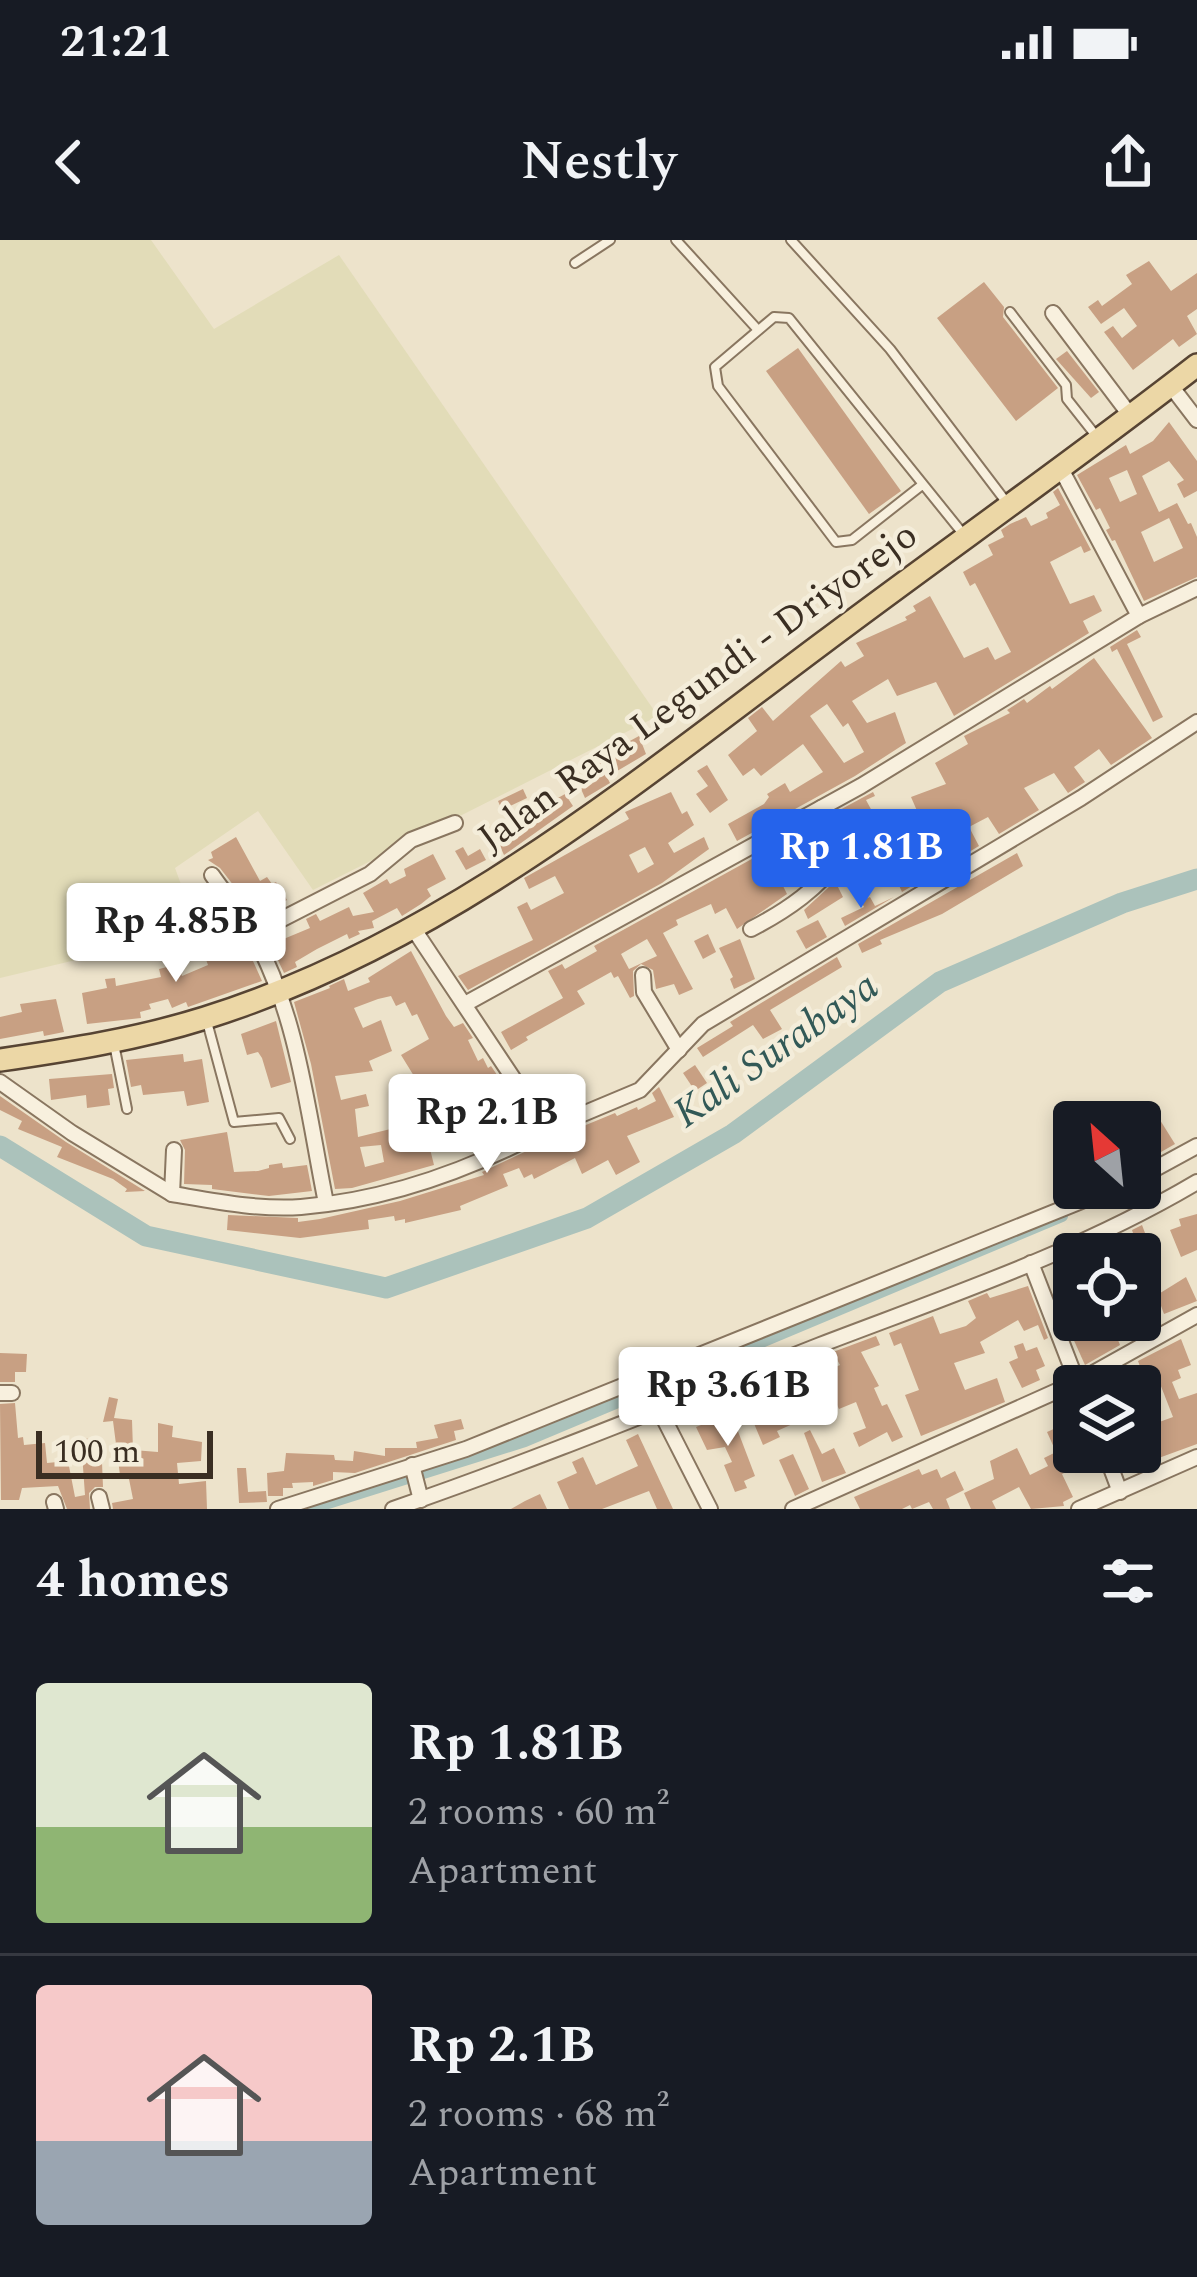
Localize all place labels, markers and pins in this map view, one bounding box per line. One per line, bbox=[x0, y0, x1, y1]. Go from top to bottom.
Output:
pin: Rp 1.81B bbox=[737, 809, 985, 911]
pin: Rp 4.85B bbox=[52, 883, 300, 985]
pin: Rp 2.1B bbox=[376, 1074, 598, 1176]
pin: Rp 3.61B bbox=[604, 1347, 852, 1449]

